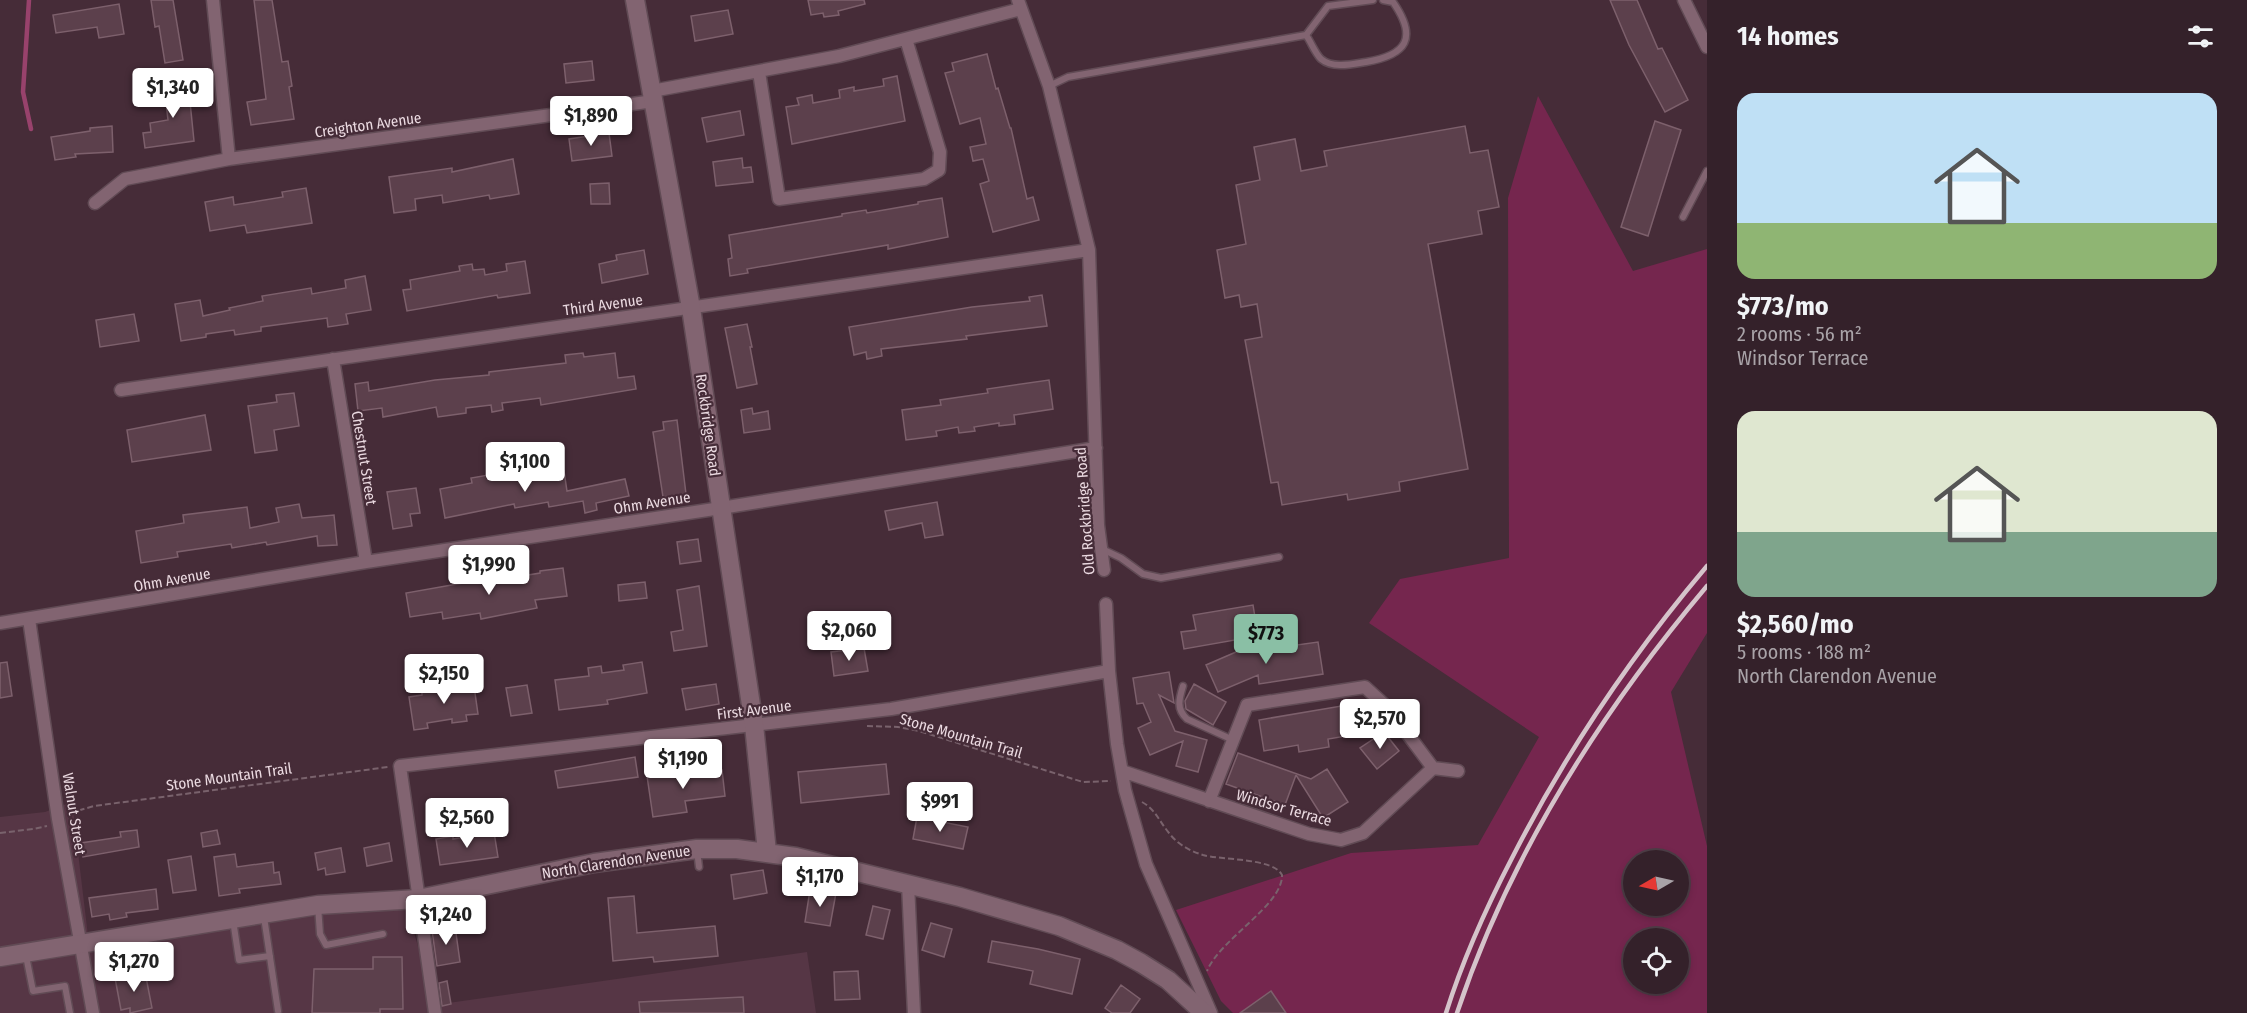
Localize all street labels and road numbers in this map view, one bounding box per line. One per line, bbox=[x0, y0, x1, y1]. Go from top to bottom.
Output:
street label: Creighton Avenue bbox=[314, 109, 422, 141]
street label: Third Avenue bbox=[562, 291, 644, 319]
street label: Rockbridge Road bbox=[692, 373, 724, 477]
street label: Chestnut Street bbox=[348, 410, 380, 506]
street label: Old Rockbridge Road bbox=[1072, 447, 1098, 575]
street label: Ohm Avenue bbox=[612, 488, 692, 518]
street label: Ohm Avenue bbox=[132, 564, 212, 596]
street label: First Avenue bbox=[716, 697, 792, 723]
street label: Stone Mountain Trail bbox=[898, 710, 1024, 762]
street label: Stone Mountain Trail bbox=[165, 759, 293, 795]
street label: Walnut Street bbox=[59, 772, 89, 856]
street label: Windsor Terrace bbox=[1234, 786, 1334, 830]
street label: North Clarendon Avenue bbox=[541, 841, 691, 883]

